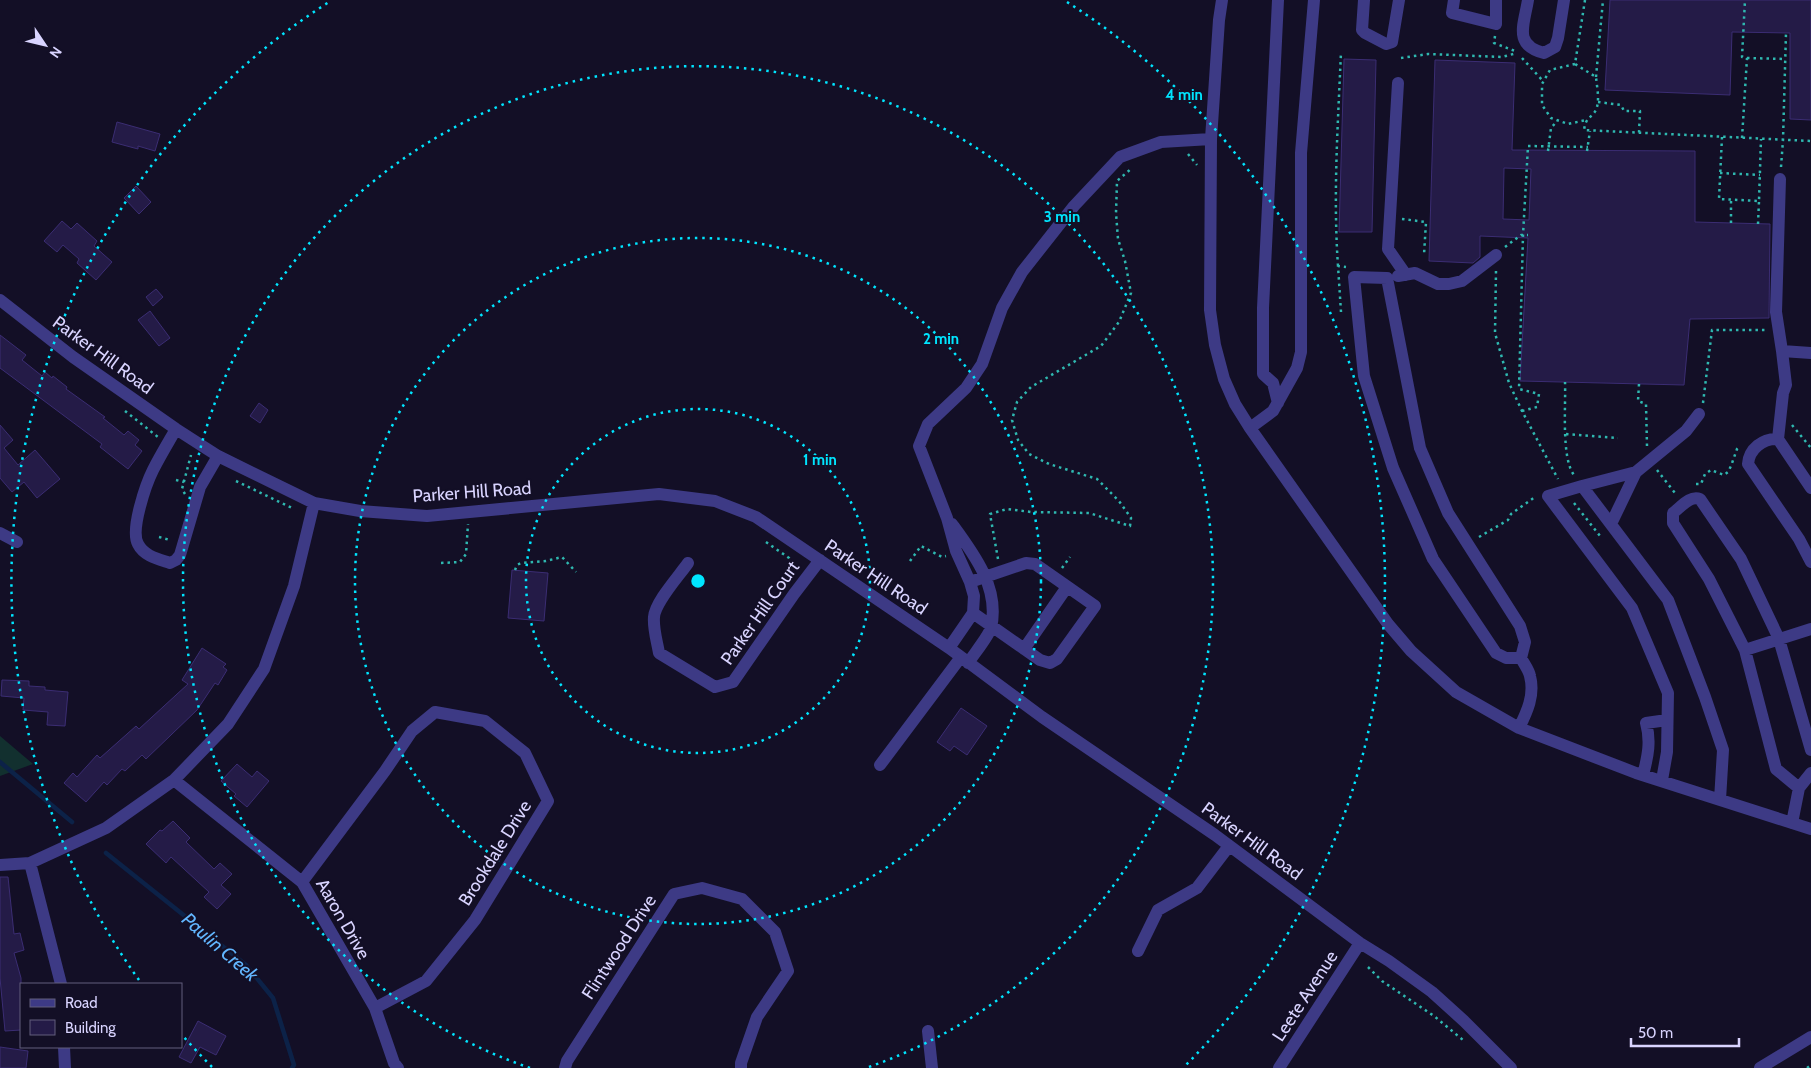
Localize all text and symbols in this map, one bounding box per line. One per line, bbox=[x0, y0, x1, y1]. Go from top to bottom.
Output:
north arrow bbox=[20, 20, 70, 70]
text: N bbox=[45, 43, 66, 62]
text: 4 min bbox=[1165, 86, 1203, 104]
text: 3 min bbox=[1044, 208, 1080, 226]
street label: Parker Hill Road bbox=[48, 311, 158, 399]
text: 2 min bbox=[923, 330, 959, 348]
text: 1 min bbox=[803, 451, 837, 469]
street label: Parker Hill Road bbox=[412, 477, 532, 507]
street label: Parker Hill Road bbox=[821, 535, 931, 619]
street label: Parker Hill Court bbox=[716, 557, 804, 669]
centre of rings bbox=[689, 572, 707, 590]
street label: Brookdale Drive bbox=[454, 796, 536, 910]
street label: Parker Hill Road bbox=[1197, 797, 1307, 885]
street label: Aaron Drive bbox=[311, 875, 375, 963]
street label: Flintwood Drive bbox=[577, 890, 661, 1004]
water label: Paulin Creek bbox=[177, 908, 264, 987]
street label: Leete Avenue bbox=[1268, 947, 1342, 1045]
legend bbox=[20, 983, 182, 1048]
text: Road bbox=[65, 994, 98, 1012]
scale bar bbox=[1631, 1016, 1738, 1048]
text: Building bbox=[65, 1019, 116, 1037]
text: 50 m bbox=[1638, 1024, 1673, 1042]

